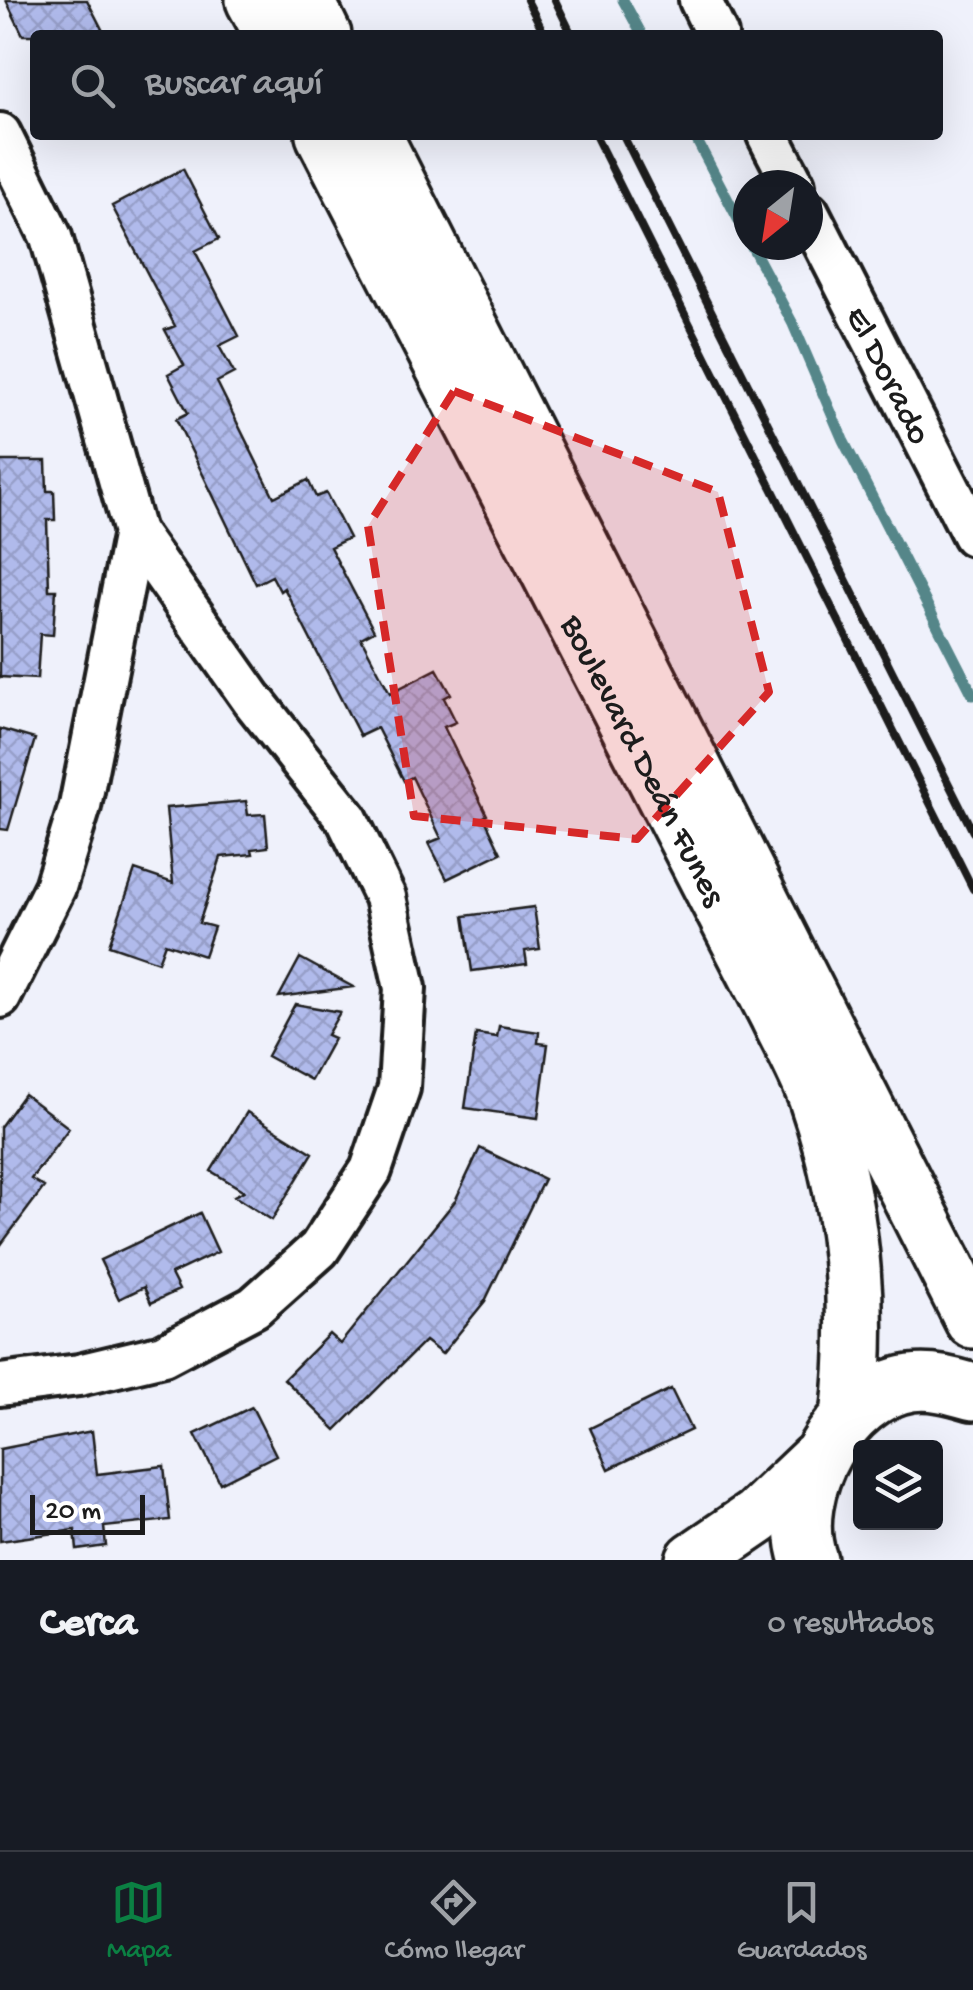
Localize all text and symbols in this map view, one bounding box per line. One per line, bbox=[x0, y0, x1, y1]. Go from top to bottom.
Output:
search box bbox=[30, 30, 943, 140]
icon: search bbox=[65, 58, 120, 113]
text: Buscar aquí bbox=[145, 63, 323, 107]
north arrow bbox=[733, 170, 823, 260]
street label: El Dorado bbox=[834, 301, 938, 452]
street label: Boulevard Deán Funes bbox=[548, 608, 733, 915]
map controls bbox=[853, 1440, 943, 1530]
button: layers bbox=[853, 1440, 943, 1530]
scale bar bbox=[30, 1490, 145, 1534]
text: 20 m bbox=[45, 1496, 101, 1529]
text: Cerca bbox=[40, 1601, 137, 1650]
text: 0 resultados bbox=[768, 1606, 933, 1644]
tab: Mapa bbox=[107, 1875, 171, 1968]
tab: Cómo llegar bbox=[384, 1875, 523, 1968]
tab: Guardados bbox=[737, 1875, 866, 1968]

